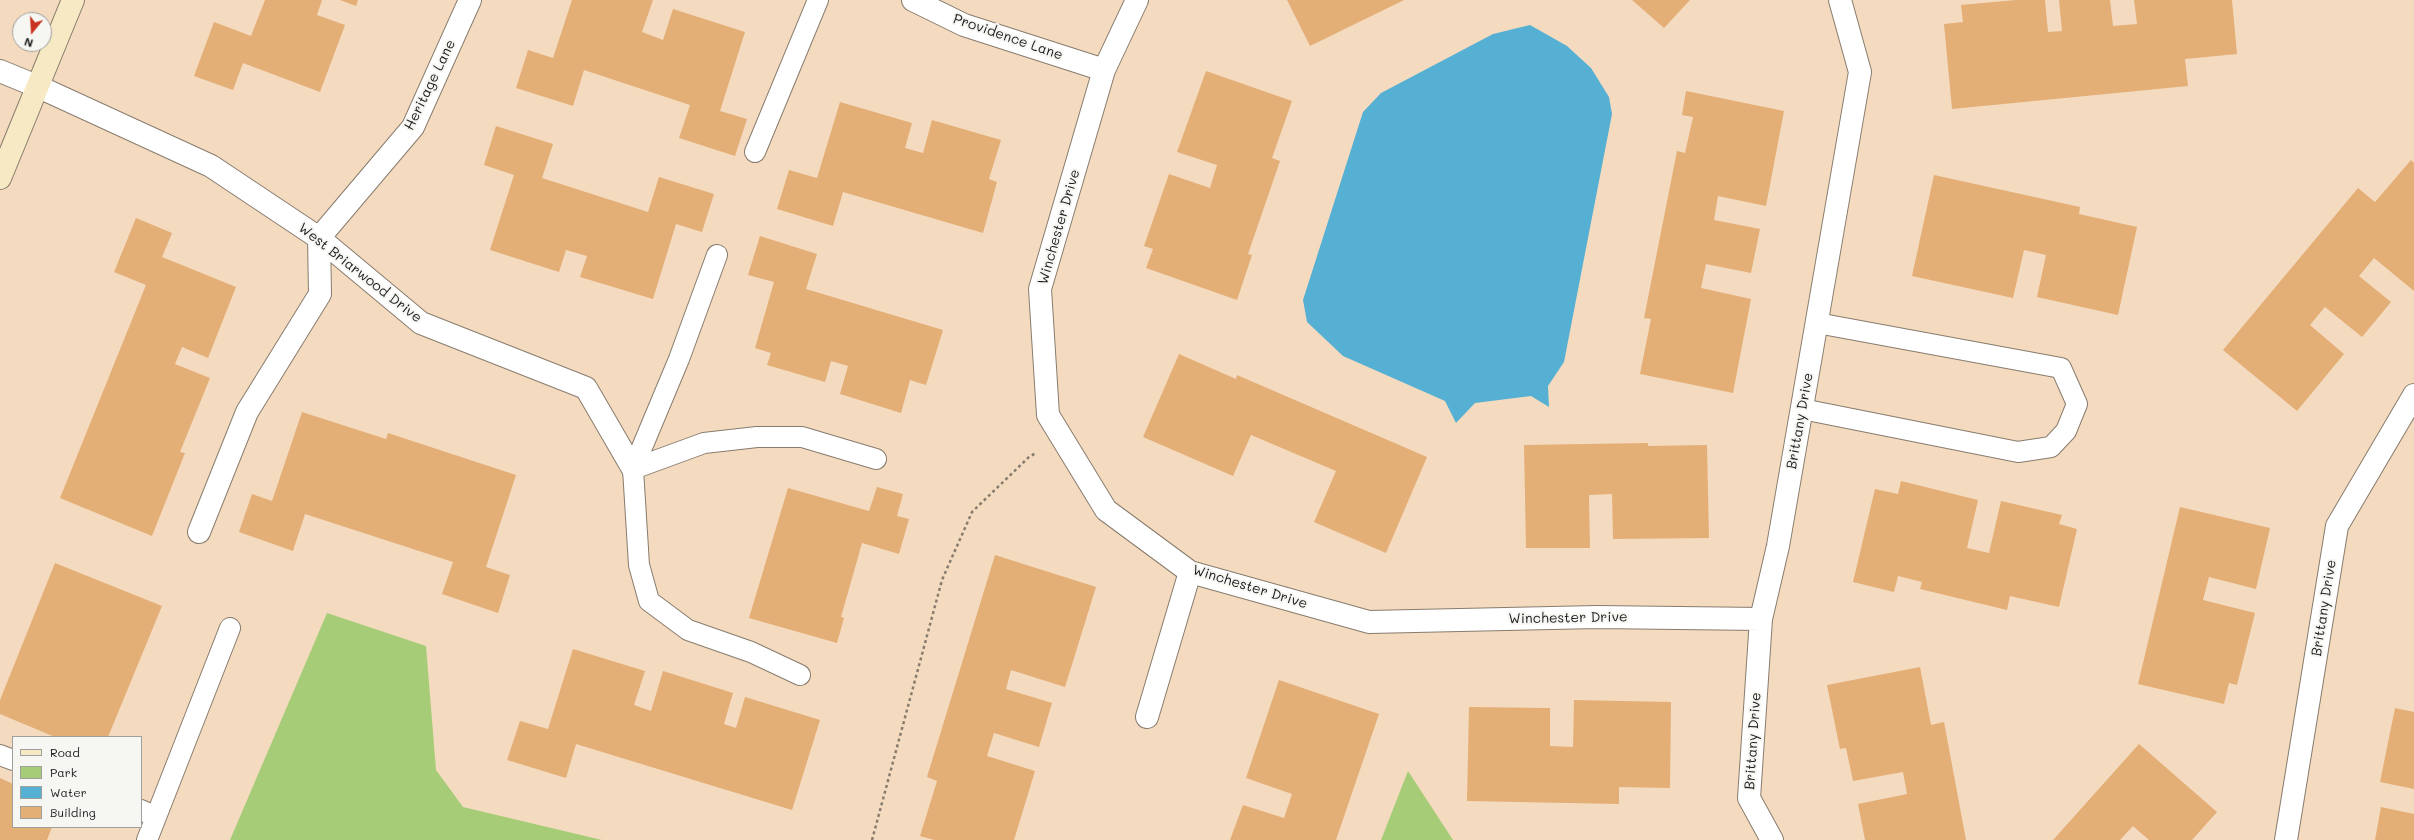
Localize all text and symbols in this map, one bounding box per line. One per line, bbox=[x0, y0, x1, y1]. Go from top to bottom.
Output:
street label: Providence Lane bbox=[951, 10, 1065, 64]
north arrow bbox=[12, 12, 52, 52]
text: N bbox=[22, 35, 35, 51]
street label: Heritage Lane bbox=[401, 37, 459, 133]
street label: Winchester Drive bbox=[1034, 167, 1084, 287]
street label: West Briarwood Drive bbox=[295, 220, 425, 326]
street label: Brittany Drive bbox=[1783, 371, 1817, 471]
street label: Brittany Drive bbox=[2308, 558, 2340, 658]
street label: Winchester Drive bbox=[1191, 562, 1309, 612]
street label: Winchester Drive bbox=[1508, 609, 1628, 627]
street label: Brittany Drive bbox=[1741, 692, 1765, 790]
legend bbox=[12, 736, 142, 828]
text: Road bbox=[50, 744, 80, 760]
text: Park bbox=[50, 764, 77, 780]
text: Water bbox=[50, 784, 87, 800]
text: Building bbox=[50, 804, 96, 820]

